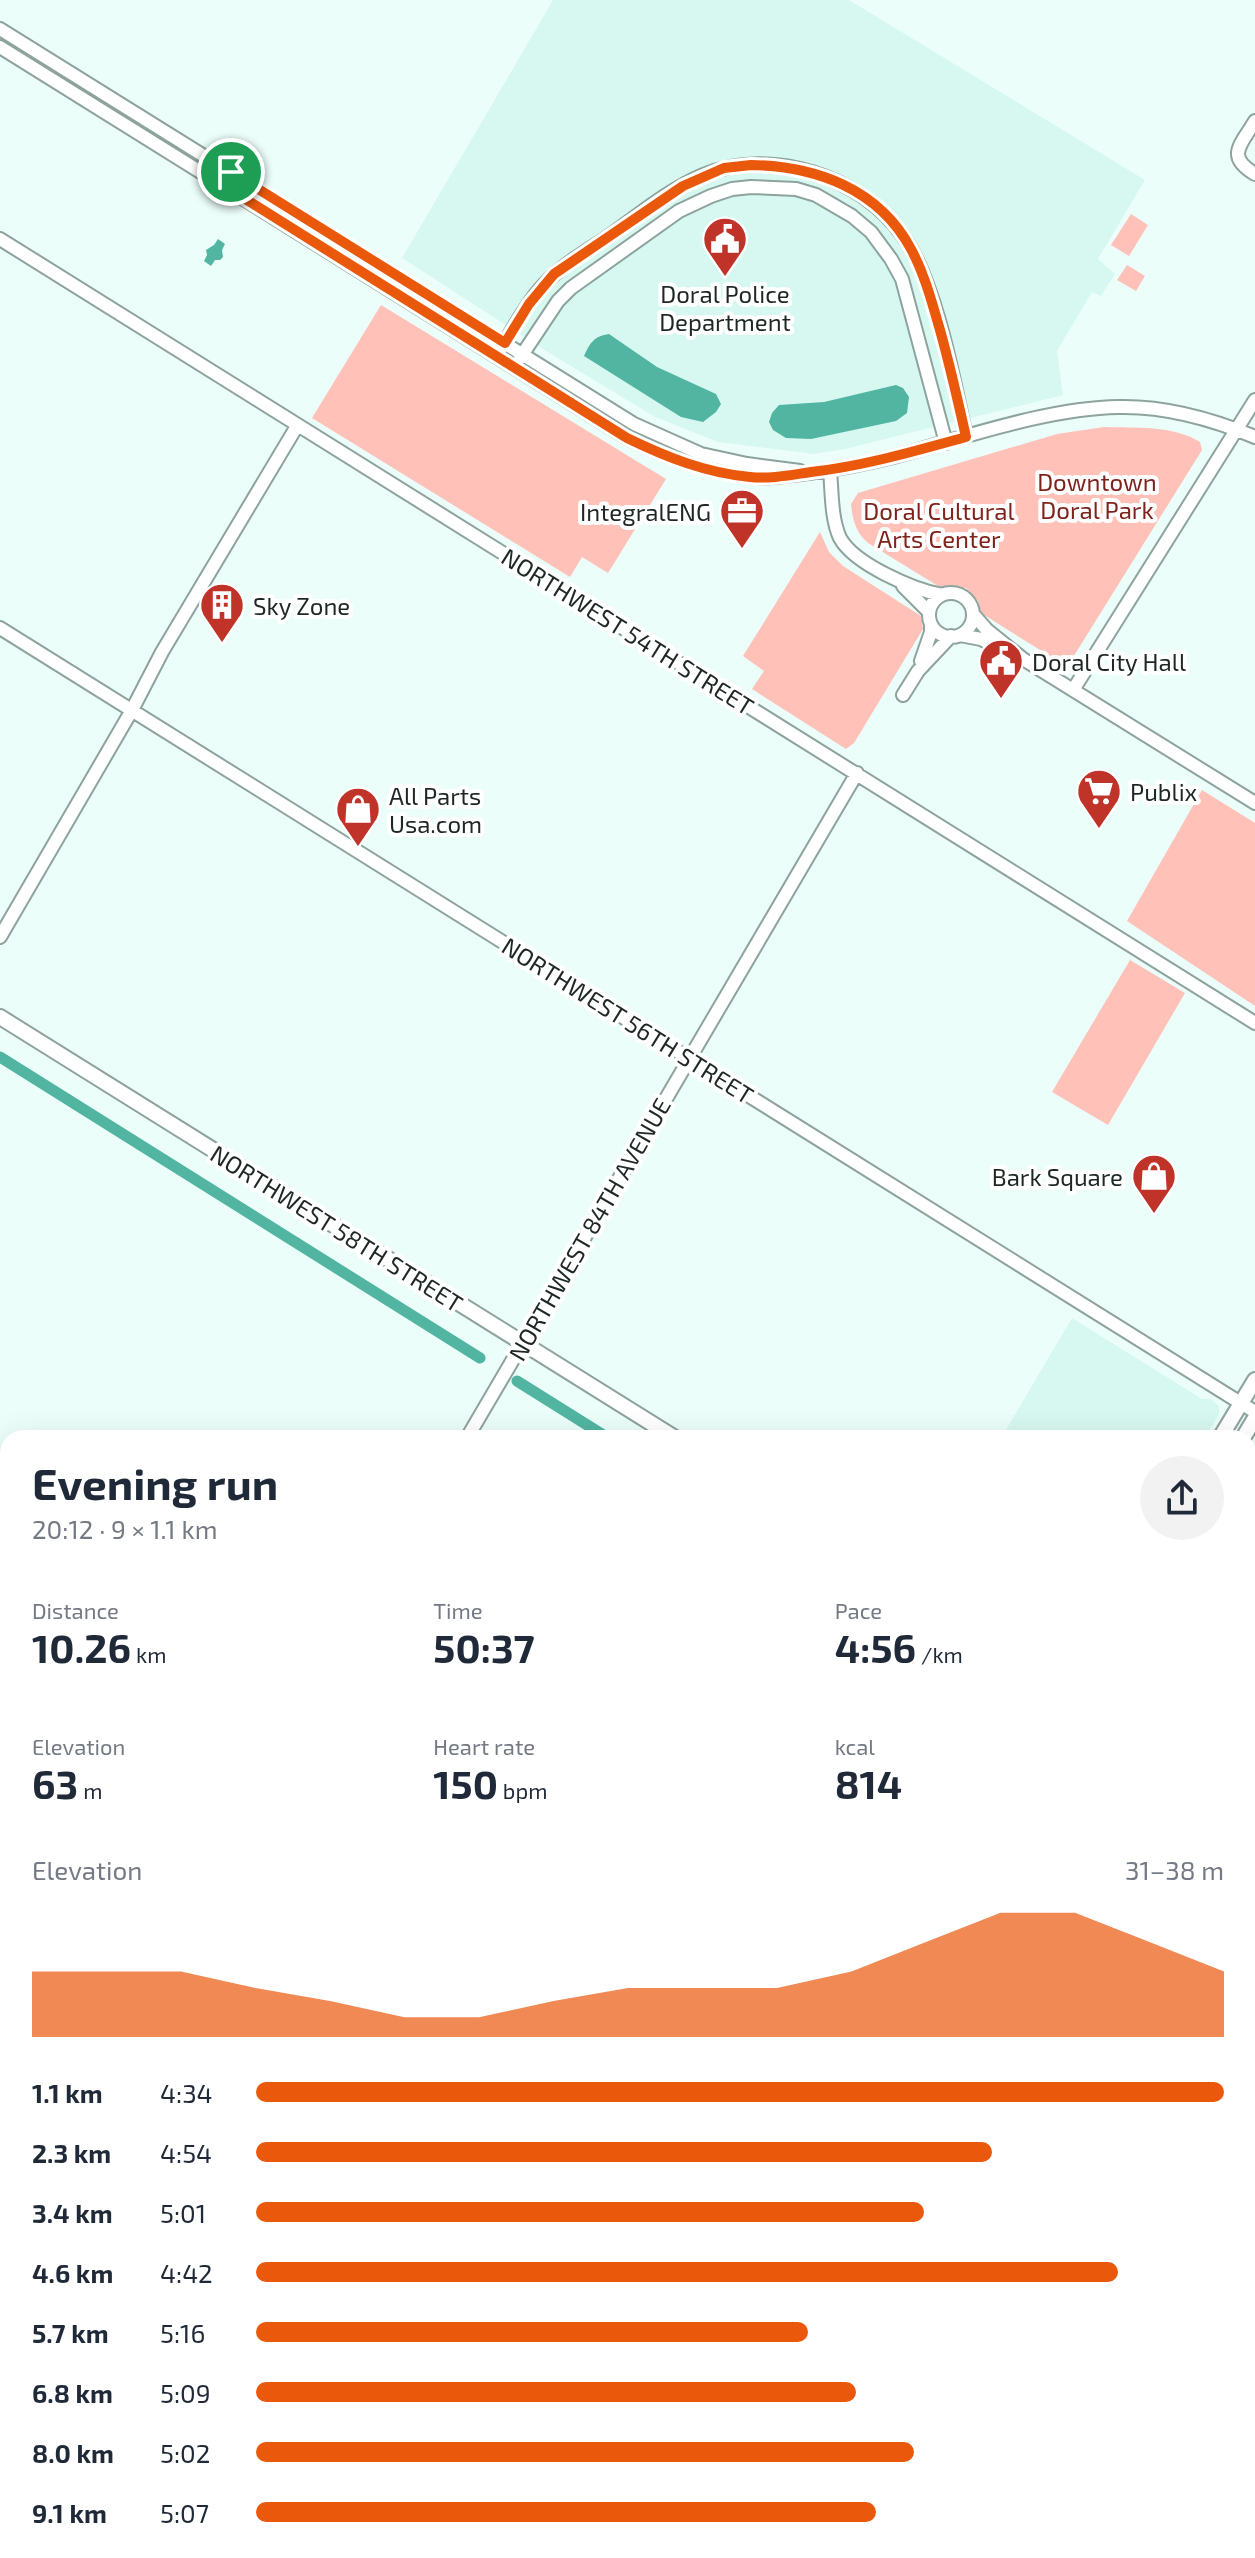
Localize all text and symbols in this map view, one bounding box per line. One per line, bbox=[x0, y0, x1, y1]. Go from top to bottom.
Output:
pin bbox=[197, 138, 265, 206]
icon: arrive bbox=[209, 150, 253, 194]
public building icon: Doral Police Department bbox=[701, 215, 749, 278]
place label: Doral Police Department bbox=[659, 279, 791, 336]
park label: Downtown Doral Park bbox=[1037, 467, 1157, 524]
office icon: IntegralENG bbox=[718, 487, 766, 550]
park label: Doral Cultural Arts Center bbox=[863, 496, 1015, 553]
place label: IntegralENG bbox=[580, 497, 711, 526]
street label: NORTHWEST 54TH STREET bbox=[497, 541, 759, 721]
building icon: Sky Zone bbox=[198, 581, 246, 644]
place label: Sky Zone bbox=[253, 591, 350, 620]
public building icon: Doral City Hall bbox=[977, 637, 1025, 700]
place label: Doral City Hall bbox=[1032, 647, 1186, 676]
supermarket icon: Publix bbox=[1075, 767, 1123, 830]
place label: Publix bbox=[1130, 777, 1198, 806]
place label: All Parts Usa.com bbox=[389, 781, 482, 838]
shop icon: All Parts Usa.com bbox=[334, 785, 382, 848]
street label: NORTHWEST 56TH STREET bbox=[497, 931, 759, 1109]
street label: NORTHWEST 84TH AVENUE bbox=[502, 1093, 676, 1365]
street label: NORTHWEST 58TH STREET bbox=[206, 1138, 468, 1318]
shop icon: Bark Square bbox=[1130, 1152, 1178, 1215]
place label: Bark Square bbox=[992, 1162, 1123, 1191]
text: Evening run bbox=[32, 1456, 278, 1509]
button: share bbox=[1140, 1456, 1224, 1540]
text: 20:12 · 9 × 1.1 km bbox=[32, 1513, 218, 1544]
text: Distance bbox=[32, 1597, 119, 1623]
text: Time bbox=[433, 1597, 483, 1623]
text: Pace bbox=[835, 1597, 882, 1623]
text: 10.26 bbox=[32, 1623, 131, 1671]
text: 50:37 bbox=[433, 1623, 535, 1671]
text: 4:56 bbox=[835, 1623, 916, 1671]
text: km bbox=[131, 1641, 167, 1667]
text: /km bbox=[916, 1641, 963, 1667]
text: Elevation bbox=[32, 1733, 125, 1759]
text: Heart rate bbox=[433, 1733, 535, 1759]
text: kcal bbox=[835, 1733, 875, 1759]
text: 63 bbox=[32, 1759, 78, 1807]
text: 150 bbox=[433, 1759, 498, 1807]
text: 814 bbox=[835, 1759, 902, 1807]
text: m bbox=[78, 1777, 102, 1803]
text: bpm bbox=[498, 1777, 547, 1803]
text: Elevation bbox=[32, 1854, 142, 1885]
text: 31–38 m bbox=[1125, 1854, 1224, 1885]
text: 1.1 km bbox=[32, 2077, 103, 2108]
text: 4:34 bbox=[160, 2077, 213, 2108]
text: 2.3 km bbox=[32, 2137, 111, 2168]
text: 4:54 bbox=[160, 2137, 212, 2168]
text: 3.4 km bbox=[32, 2197, 113, 2228]
text: 5:01 bbox=[160, 2197, 206, 2228]
text: 4.6 km bbox=[32, 2257, 113, 2288]
text: 4:42 bbox=[160, 2257, 213, 2288]
text: 5.7 km bbox=[32, 2317, 109, 2348]
text: 5:16 bbox=[160, 2317, 205, 2348]
text: 6.8 km bbox=[32, 2377, 113, 2408]
text: 5:09 bbox=[160, 2377, 211, 2408]
text: 8.0 km bbox=[32, 2437, 114, 2468]
text: 5:02 bbox=[160, 2437, 210, 2468]
text: 9.1 km bbox=[32, 2497, 107, 2528]
text: 5:07 bbox=[160, 2497, 209, 2528]

